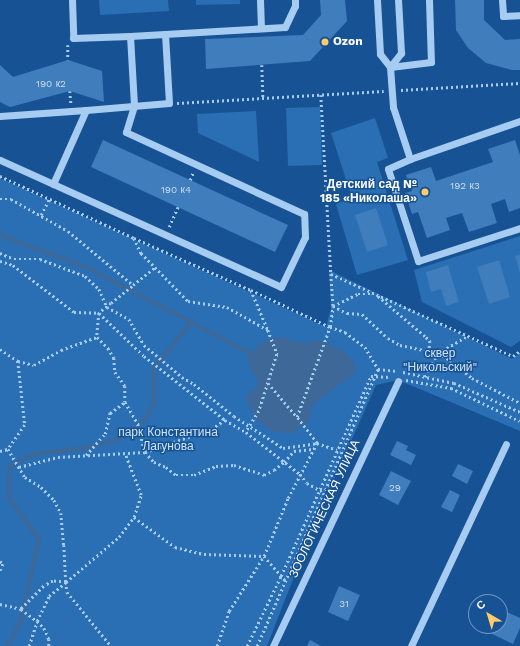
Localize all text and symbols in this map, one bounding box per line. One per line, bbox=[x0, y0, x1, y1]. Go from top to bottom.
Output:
place label: Ozon bbox=[333, 35, 363, 49]
marker: Ozon bbox=[320, 37, 330, 47]
house number: 190 к2 bbox=[36, 78, 66, 90]
place label: Детский сад № 185 «Николаша» bbox=[320, 178, 417, 206]
house number: 192 к3 bbox=[450, 180, 480, 192]
house number: 190 к4 bbox=[161, 184, 191, 196]
marker: Детский сад № 185 «Николаша» bbox=[420, 187, 430, 197]
park label: сквер "Никольский" bbox=[403, 347, 477, 375]
park label: парк Константина Лагунова bbox=[118, 426, 218, 454]
street label: ЗООЛОГИЧЕСКАЯ УЛИЦА bbox=[287, 438, 363, 580]
house number: 29 bbox=[389, 482, 401, 494]
north arrow bbox=[468, 594, 508, 634]
text: С bbox=[474, 597, 488, 613]
house number: 31 bbox=[339, 598, 349, 610]

